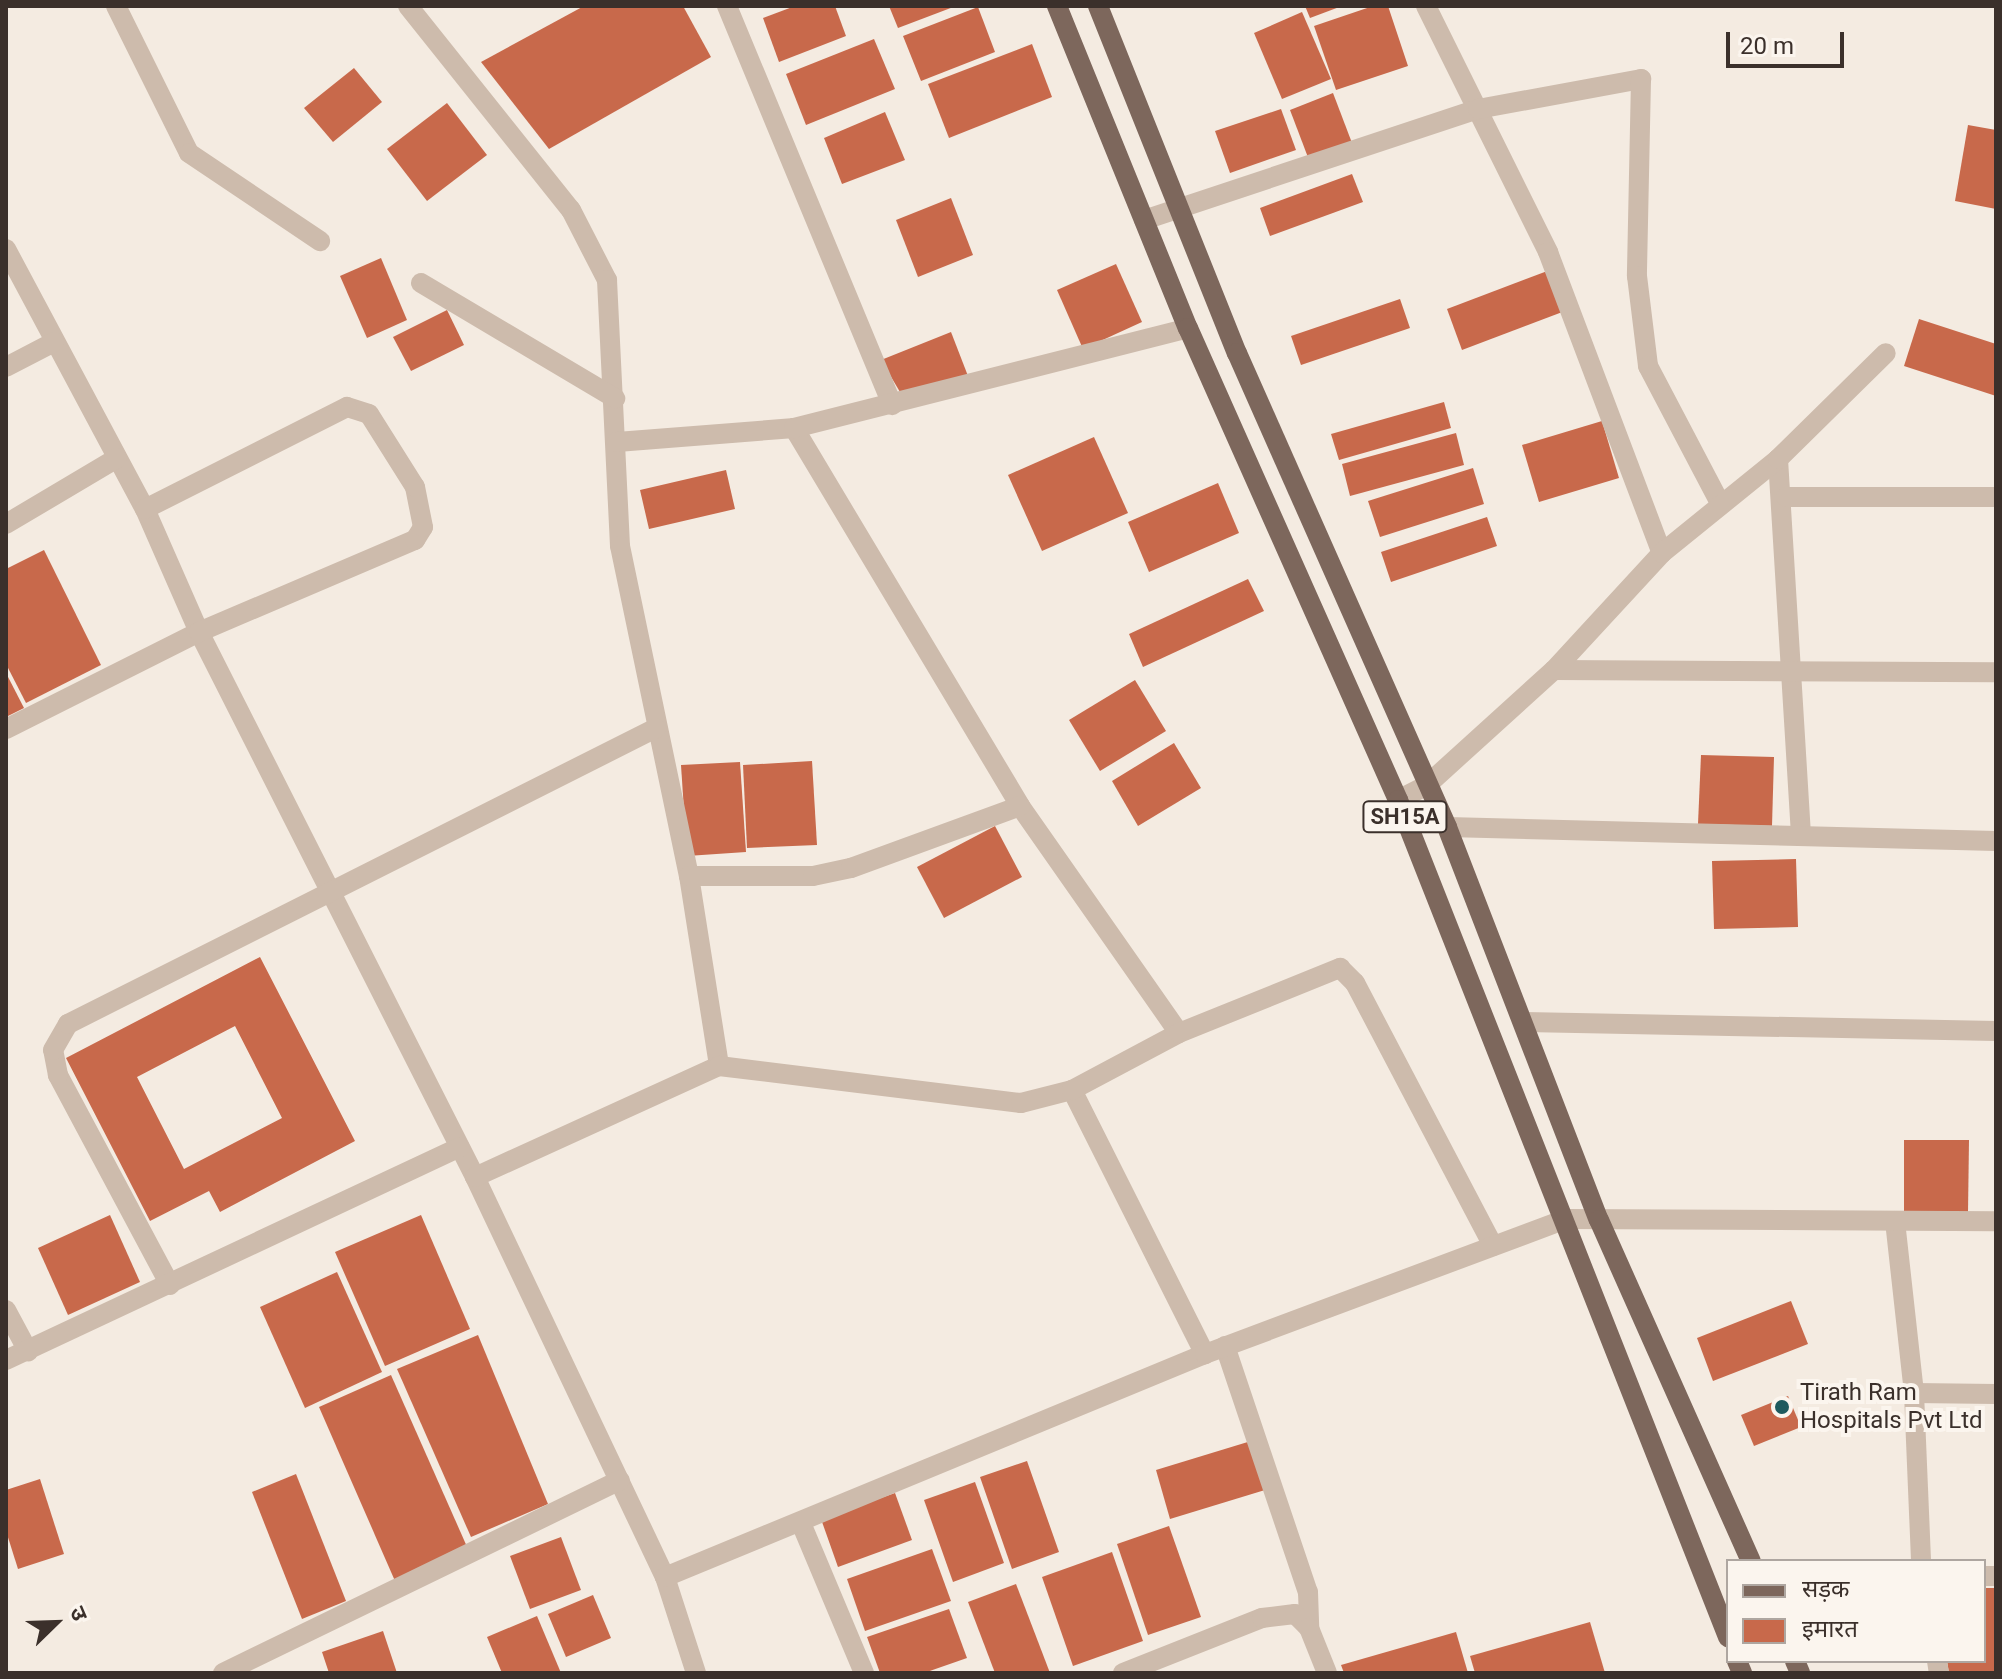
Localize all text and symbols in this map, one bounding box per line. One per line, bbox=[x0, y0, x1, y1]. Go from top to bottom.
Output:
scale bar bbox=[1730, 16, 1848, 66]
text: 20 m bbox=[1740, 32, 1794, 60]
road number: SH15A bbox=[1361, 799, 1449, 835]
place label: Tirath Ram Hospitals Pvt Ltd bbox=[1800, 1379, 1983, 1435]
marker: Tirath Ram Hospitals Pvt Ltd bbox=[1771, 1396, 1793, 1418]
legend bbox=[1726, 1559, 1986, 1663]
text: सड़क bbox=[1802, 1575, 1850, 1603]
north arrow bbox=[16, 1583, 96, 1663]
text: उ bbox=[65, 1603, 93, 1624]
text: इमारत bbox=[1802, 1615, 1858, 1643]

